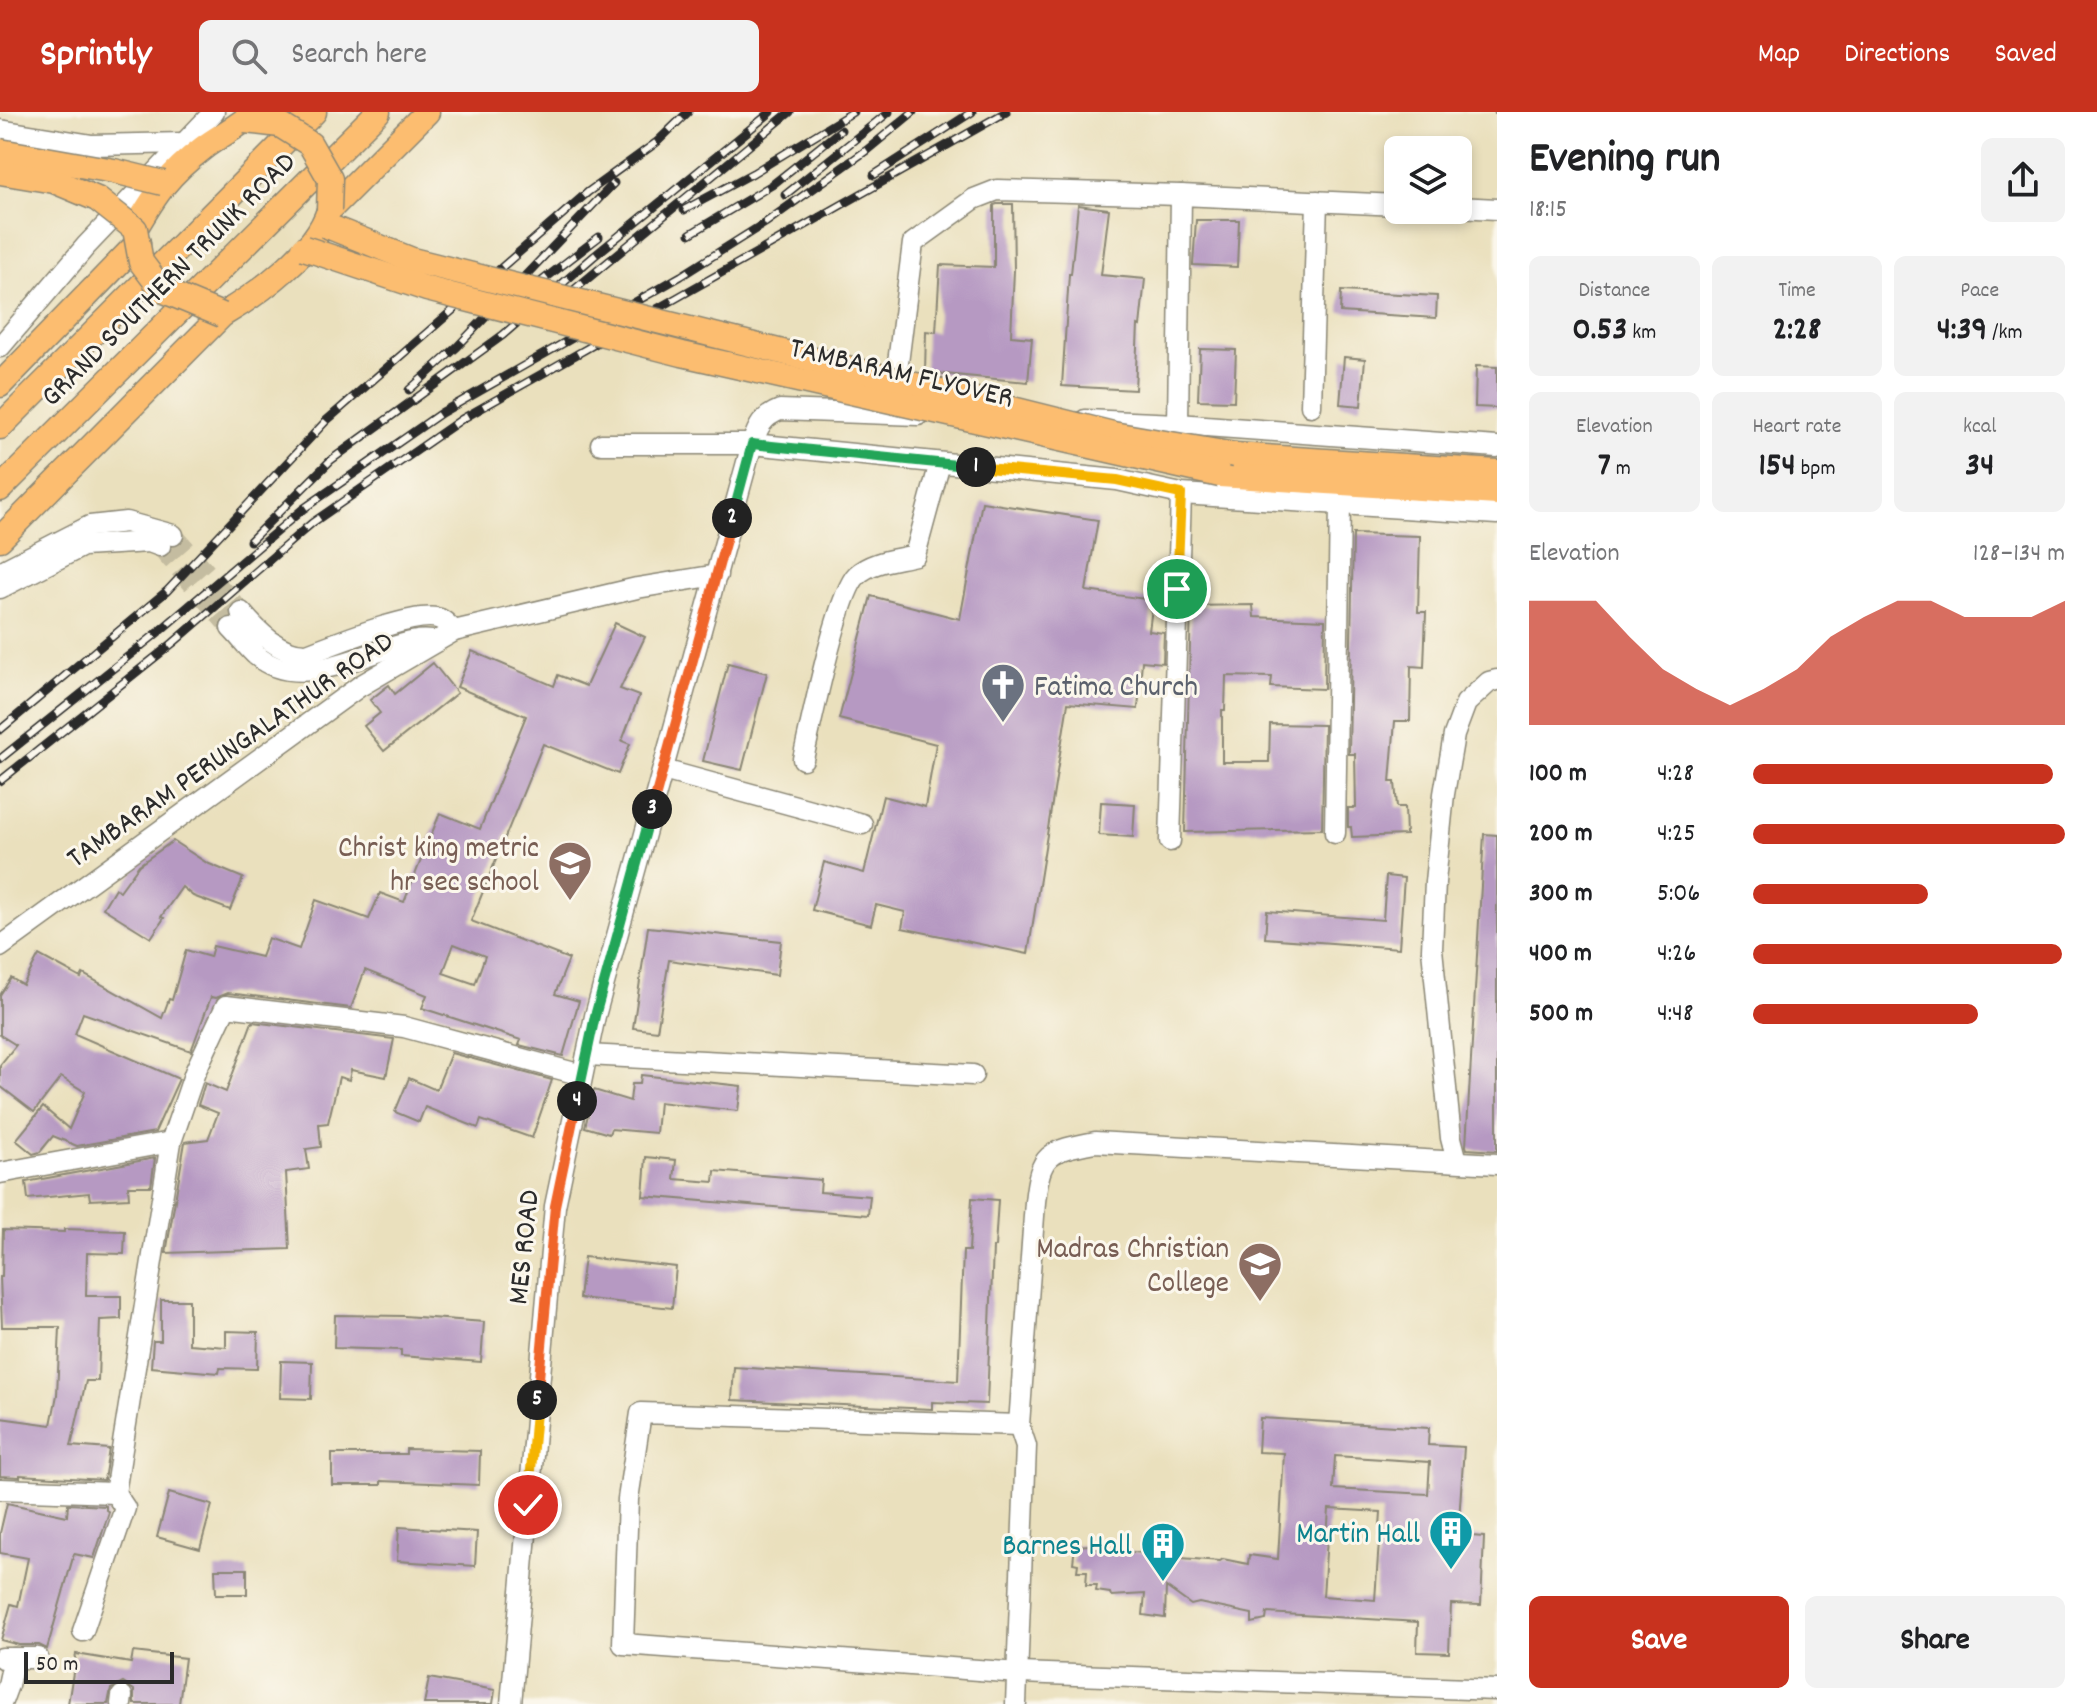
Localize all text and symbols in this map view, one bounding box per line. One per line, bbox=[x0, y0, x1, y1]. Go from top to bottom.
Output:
search box bbox=[199, 20, 759, 92]
text: Sprintly bbox=[40, 29, 151, 84]
icon: search bbox=[227, 34, 271, 78]
text: Search here bbox=[291, 35, 427, 78]
text: Map bbox=[1758, 36, 1800, 76]
text: Directions bbox=[1844, 36, 1950, 76]
text: Saved bbox=[1994, 36, 2057, 76]
text: Evening run bbox=[1529, 130, 1720, 193]
map controls bbox=[1384, 136, 1472, 224]
button: layers bbox=[1384, 136, 1472, 224]
button: share bbox=[1981, 138, 2065, 222]
street label: GRAND SOUTHERN TRUNK ROAD bbox=[33, 144, 308, 419]
text: 18:15 bbox=[1529, 192, 1567, 229]
text: Distance bbox=[1578, 276, 1650, 307]
text: Time bbox=[1778, 276, 1816, 307]
text: Pace bbox=[1960, 276, 1999, 307]
text: 0.53 bbox=[1572, 307, 1627, 356]
text: 2:28 bbox=[1772, 307, 1821, 356]
text: 4:39 bbox=[1937, 307, 1987, 356]
text: km bbox=[1627, 318, 1656, 349]
text: /km bbox=[1987, 318, 2023, 349]
street label: TAMBARAM FLYOVER bbox=[785, 329, 1017, 422]
text: Elevation bbox=[1576, 412, 1653, 443]
text: Heart rate bbox=[1753, 412, 1841, 443]
text: kcal bbox=[1963, 412, 1996, 443]
text: 7 bbox=[1598, 443, 1611, 492]
text: 154 bbox=[1758, 443, 1796, 492]
text: 34 bbox=[1965, 443, 1994, 492]
pin: 1 bbox=[956, 447, 996, 487]
text: 1 bbox=[974, 451, 978, 482]
text: m bbox=[1611, 454, 1631, 485]
text: bpm bbox=[1796, 454, 1836, 485]
pin: 2 bbox=[712, 498, 752, 538]
text: 2 bbox=[727, 502, 737, 533]
text: Elevation bbox=[1529, 536, 1619, 573]
text: 128–134 m bbox=[1973, 536, 2065, 573]
pin bbox=[1143, 555, 1211, 623]
icon: arrive bbox=[1155, 567, 1199, 611]
street label: TAMBARAM PERUNGALATHUR ROAD bbox=[59, 622, 404, 881]
church icon: Fatima Church bbox=[979, 661, 1027, 724]
place label: Fatima Church bbox=[1034, 668, 1198, 711]
text: 100 m bbox=[1529, 756, 1587, 793]
text: 4:28 bbox=[1657, 756, 1694, 793]
pin: 3 bbox=[632, 789, 672, 829]
text: 3 bbox=[647, 793, 657, 824]
text: 200 m bbox=[1529, 816, 1593, 853]
text: 4:25 bbox=[1657, 816, 1696, 853]
place label: Christ king metric hr sec school bbox=[338, 829, 539, 906]
school or university icon: Christ king metric hr sec school bbox=[546, 839, 594, 902]
text: 300 m bbox=[1529, 876, 1593, 913]
text: 5:06 bbox=[1657, 876, 1700, 913]
text: 400 m bbox=[1529, 936, 1592, 973]
text: 4:26 bbox=[1657, 936, 1696, 973]
text: 500 m bbox=[1529, 996, 1593, 1033]
text: 4:48 bbox=[1657, 996, 1693, 1033]
pin: 4 bbox=[557, 1081, 597, 1121]
text: 4 bbox=[572, 1085, 582, 1116]
street label: MES ROAD bbox=[499, 1188, 554, 1307]
place label: Madras Christian College bbox=[1036, 1230, 1229, 1307]
school or university icon: Madras Christian College bbox=[1236, 1240, 1284, 1303]
pin: 5 bbox=[517, 1380, 557, 1420]
text: 5 bbox=[532, 1384, 542, 1415]
pin bbox=[494, 1471, 562, 1539]
icon: check bbox=[506, 1483, 550, 1527]
building icon: Martin Hall bbox=[1427, 1508, 1475, 1571]
place label: Martin Hall bbox=[1296, 1515, 1420, 1558]
building icon: Barnes Hall bbox=[1139, 1520, 1187, 1583]
place label: Barnes Hall bbox=[1002, 1527, 1132, 1570]
button: Save bbox=[1529, 1596, 1789, 1688]
button: Share bbox=[1805, 1596, 2065, 1688]
scale bar bbox=[24, 1648, 174, 1684]
text: 50 m bbox=[36, 1650, 78, 1681]

